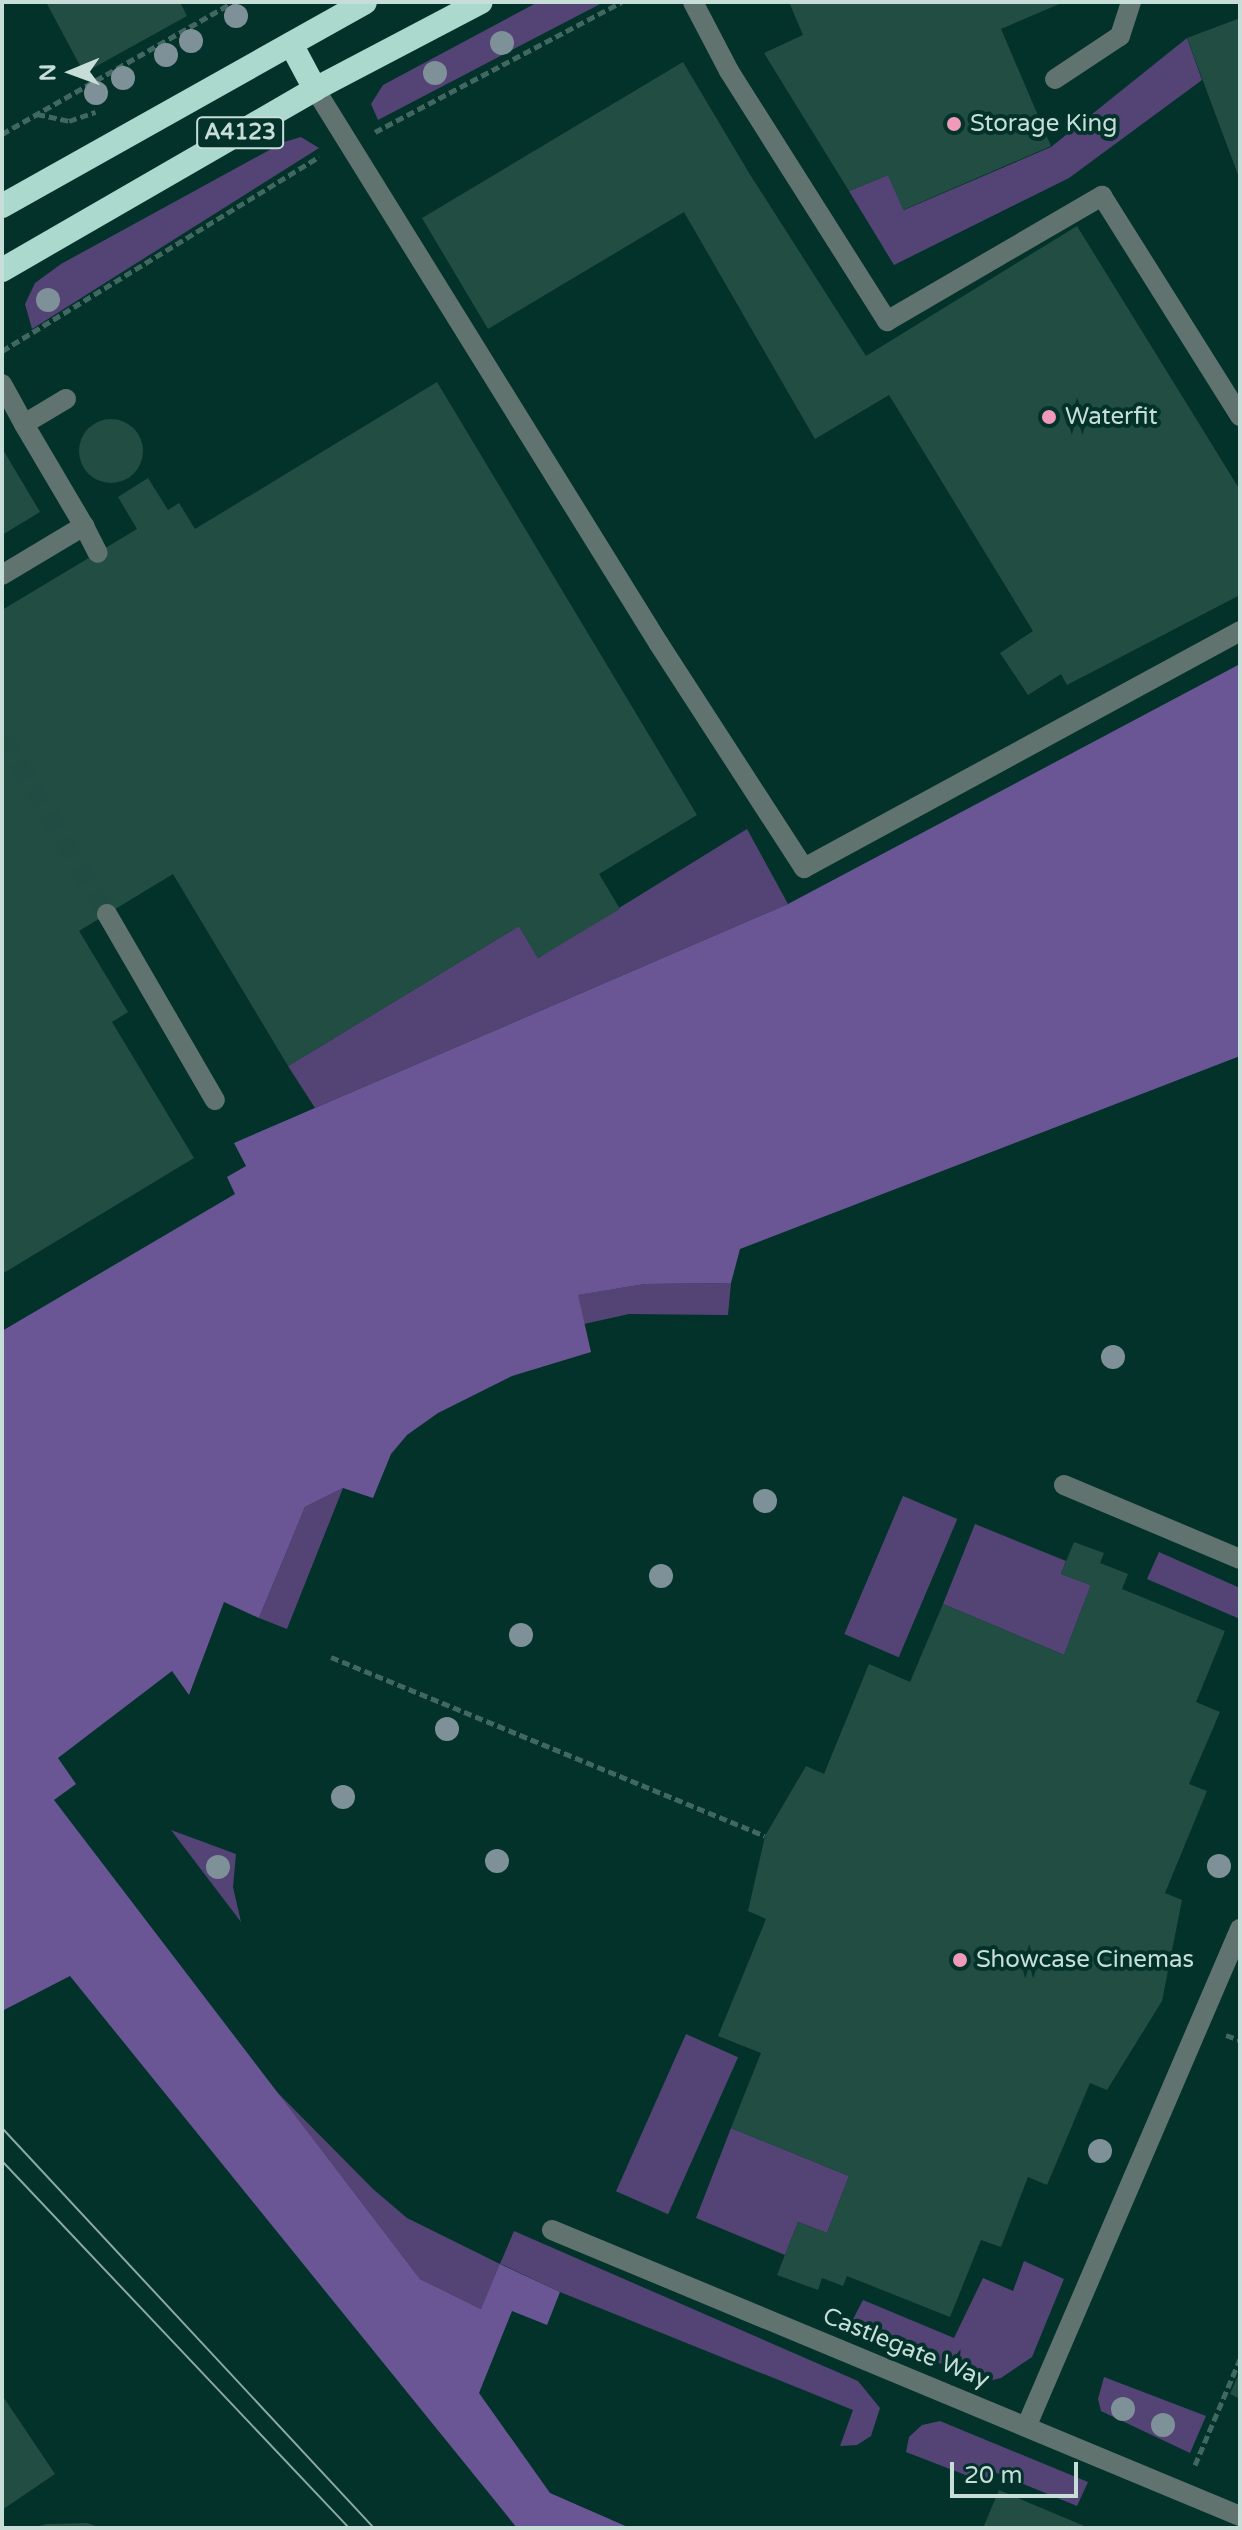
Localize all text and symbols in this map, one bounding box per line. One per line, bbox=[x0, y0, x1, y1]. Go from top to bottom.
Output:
north arrow bbox=[32, 32, 112, 112]
text: N bbox=[35, 63, 61, 81]
place label: Storage King bbox=[970, 110, 1117, 138]
road number: A4123 bbox=[196, 115, 284, 151]
marker: Storage King bbox=[945, 115, 963, 133]
place label: Waterfit bbox=[1065, 403, 1158, 431]
marker: Waterfit bbox=[1040, 408, 1058, 426]
place label: Showcase Cinemas bbox=[976, 1946, 1194, 1974]
marker: Showcase Cinemas bbox=[951, 1951, 969, 1969]
street label: Castlegate Way bbox=[819, 2302, 993, 2394]
scale bar bbox=[954, 2446, 1082, 2496]
text: 20 m bbox=[964, 2461, 1022, 2490]

